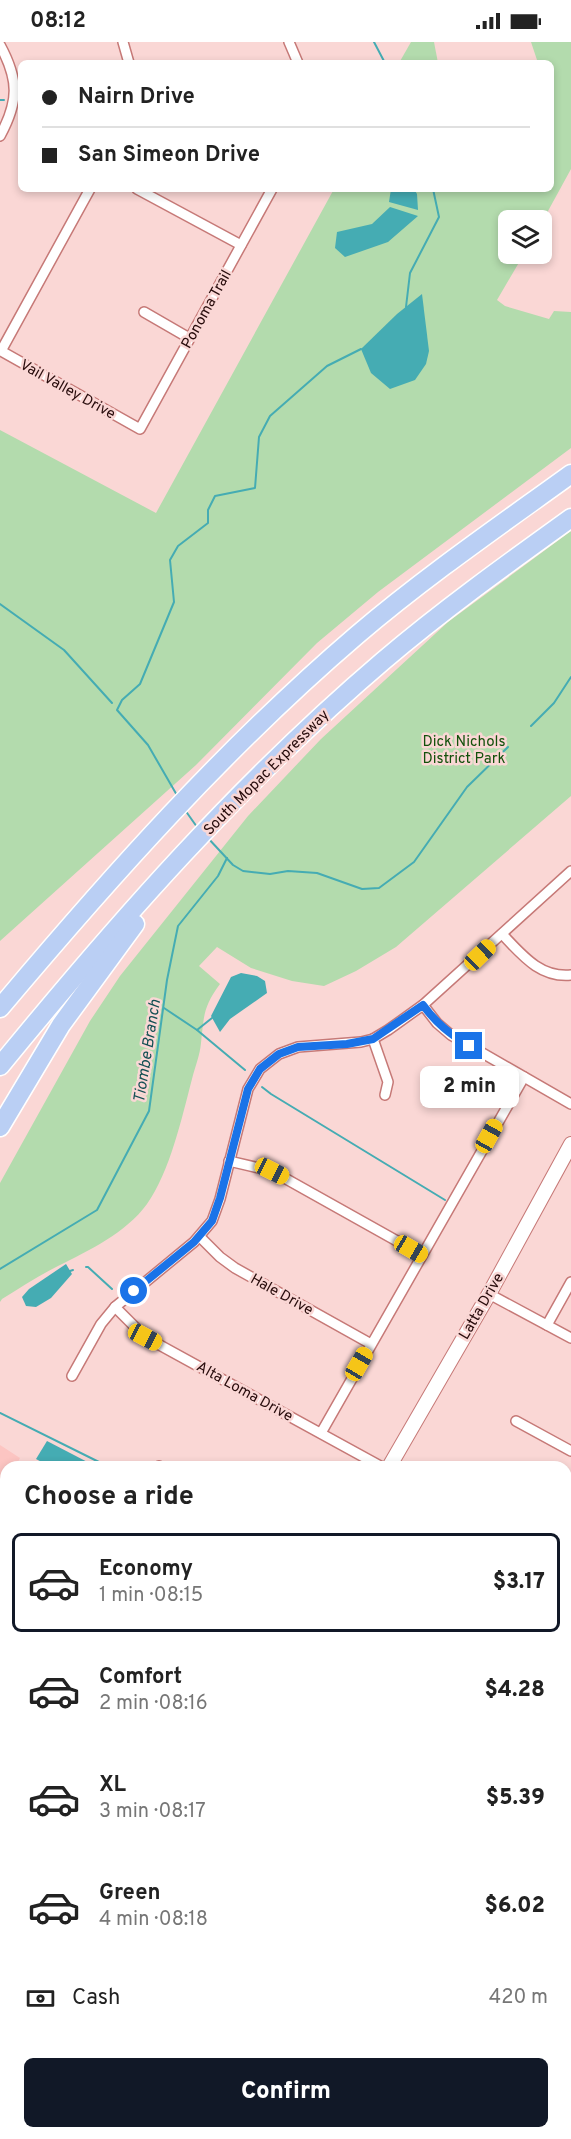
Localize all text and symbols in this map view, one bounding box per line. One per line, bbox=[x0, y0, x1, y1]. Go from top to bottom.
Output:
text: 08:12 bbox=[30, 8, 86, 35]
text: Nairn Drive bbox=[78, 84, 195, 111]
text: San Simeon Drive bbox=[78, 142, 260, 169]
map controls bbox=[498, 210, 552, 264]
button: layers bbox=[498, 210, 552, 264]
street label: Ponoma Trail bbox=[178, 267, 237, 352]
street label: Vail Valley Drive bbox=[16, 356, 118, 424]
street label: South Mopac Expressway bbox=[200, 706, 334, 840]
park label: Dick Nichols District Park bbox=[422, 733, 506, 769]
car bbox=[461, 936, 499, 974]
water label: Tiombe Branch bbox=[130, 998, 166, 1104]
route end bbox=[455, 1032, 482, 1059]
callout: 2 min bbox=[420, 1067, 518, 1109]
text: 2 min bbox=[443, 1074, 496, 1100]
car bbox=[472, 1116, 506, 1156]
car bbox=[252, 1155, 292, 1187]
car bbox=[391, 1232, 431, 1266]
street label: Hale Drive bbox=[246, 1270, 316, 1320]
street label: Latta Drive bbox=[456, 1270, 509, 1344]
route start bbox=[120, 1277, 147, 1304]
car bbox=[125, 1321, 165, 1353]
car bbox=[342, 1344, 376, 1384]
street label: Alta Loma Drive bbox=[193, 1358, 296, 1427]
text: Choose a ride bbox=[24, 1480, 194, 1514]
icon: car bbox=[27, 1556, 81, 1610]
text: Economy bbox=[99, 1556, 193, 1583]
text: $3.17 bbox=[493, 1569, 545, 1596]
text: 1 min · 08:15 bbox=[99, 1583, 203, 1609]
icon: car bbox=[27, 1664, 81, 1718]
text: Comfort bbox=[99, 1664, 182, 1691]
text: $4.28 bbox=[484, 1677, 545, 1704]
text: 2 min · 08:16 bbox=[99, 1691, 208, 1717]
icon: car bbox=[27, 1772, 81, 1826]
text: XL bbox=[99, 1772, 126, 1799]
text: $5.39 bbox=[486, 1785, 545, 1812]
text: 3 min · 08:17 bbox=[99, 1799, 206, 1825]
icon: car bbox=[27, 1880, 81, 1934]
text: Green bbox=[99, 1880, 161, 1907]
text: $6.02 bbox=[484, 1893, 545, 1920]
text: 4 min · 08:18 bbox=[99, 1907, 208, 1933]
icon: cash bbox=[24, 1982, 57, 2015]
text: Cash bbox=[72, 1985, 121, 2012]
text: 420 m bbox=[489, 1985, 548, 2011]
button: Confirm bbox=[24, 2058, 548, 2127]

